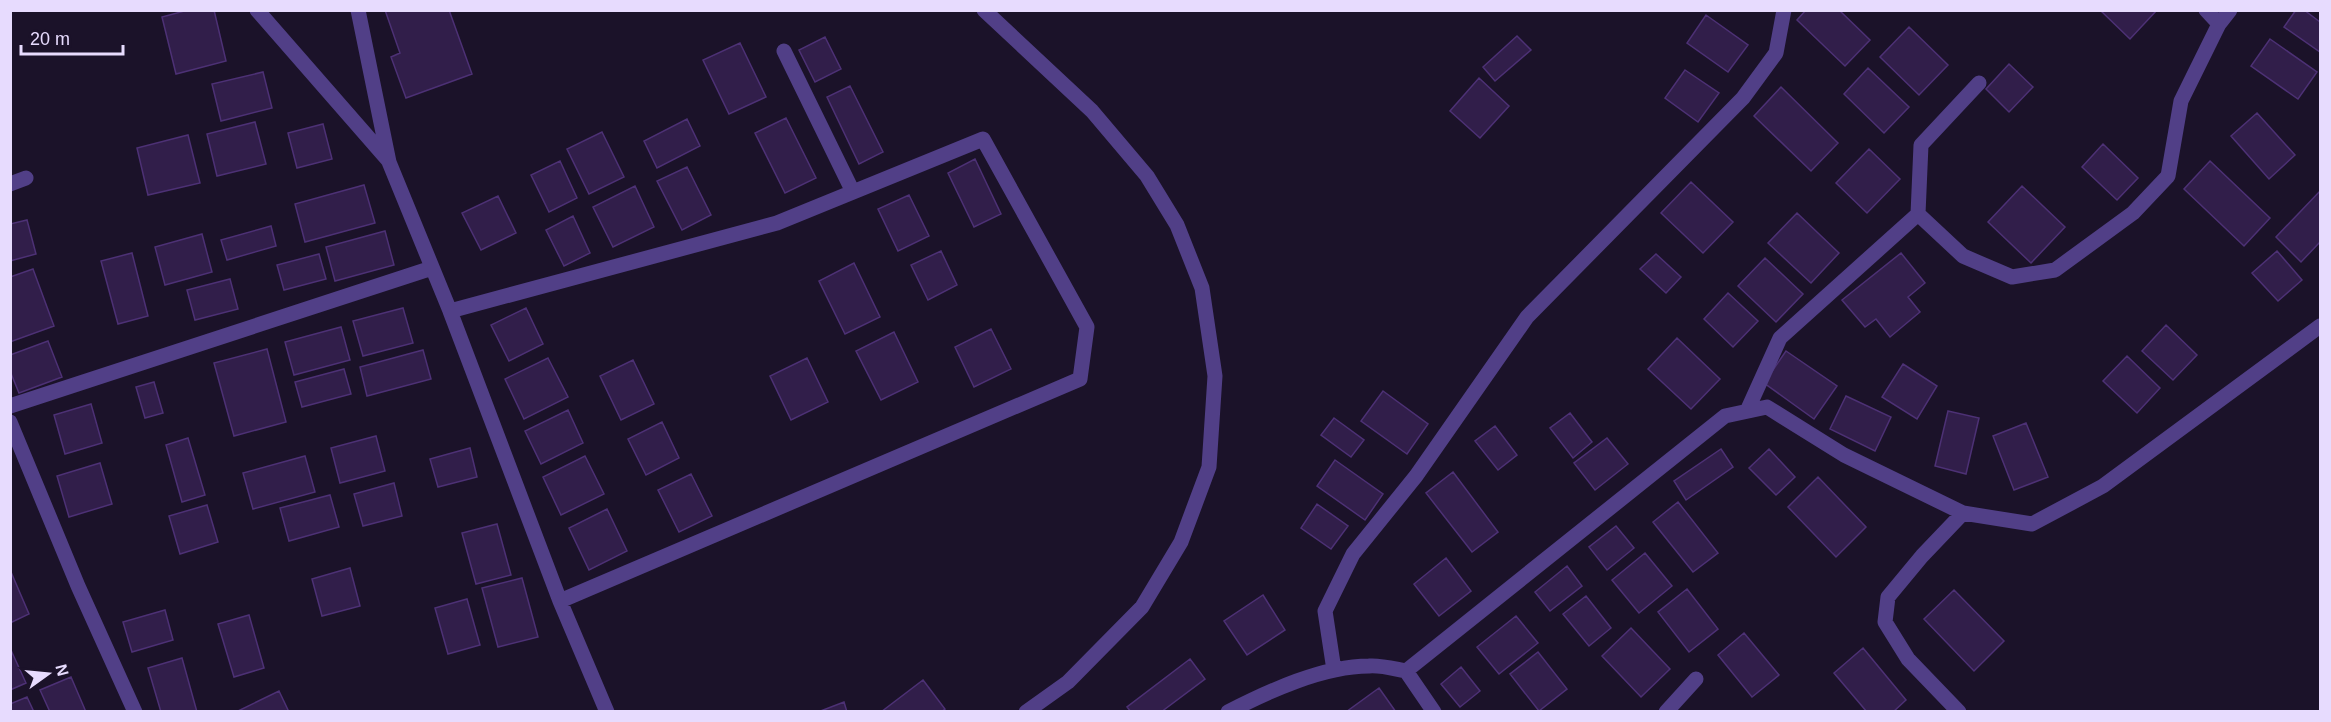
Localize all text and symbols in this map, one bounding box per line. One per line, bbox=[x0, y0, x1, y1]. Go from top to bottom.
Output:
scale bar bbox=[21, 18, 123, 56]
text: 20 m bbox=[30, 29, 70, 49]
north arrow bbox=[18, 644, 78, 704]
text: N bbox=[52, 662, 72, 678]

